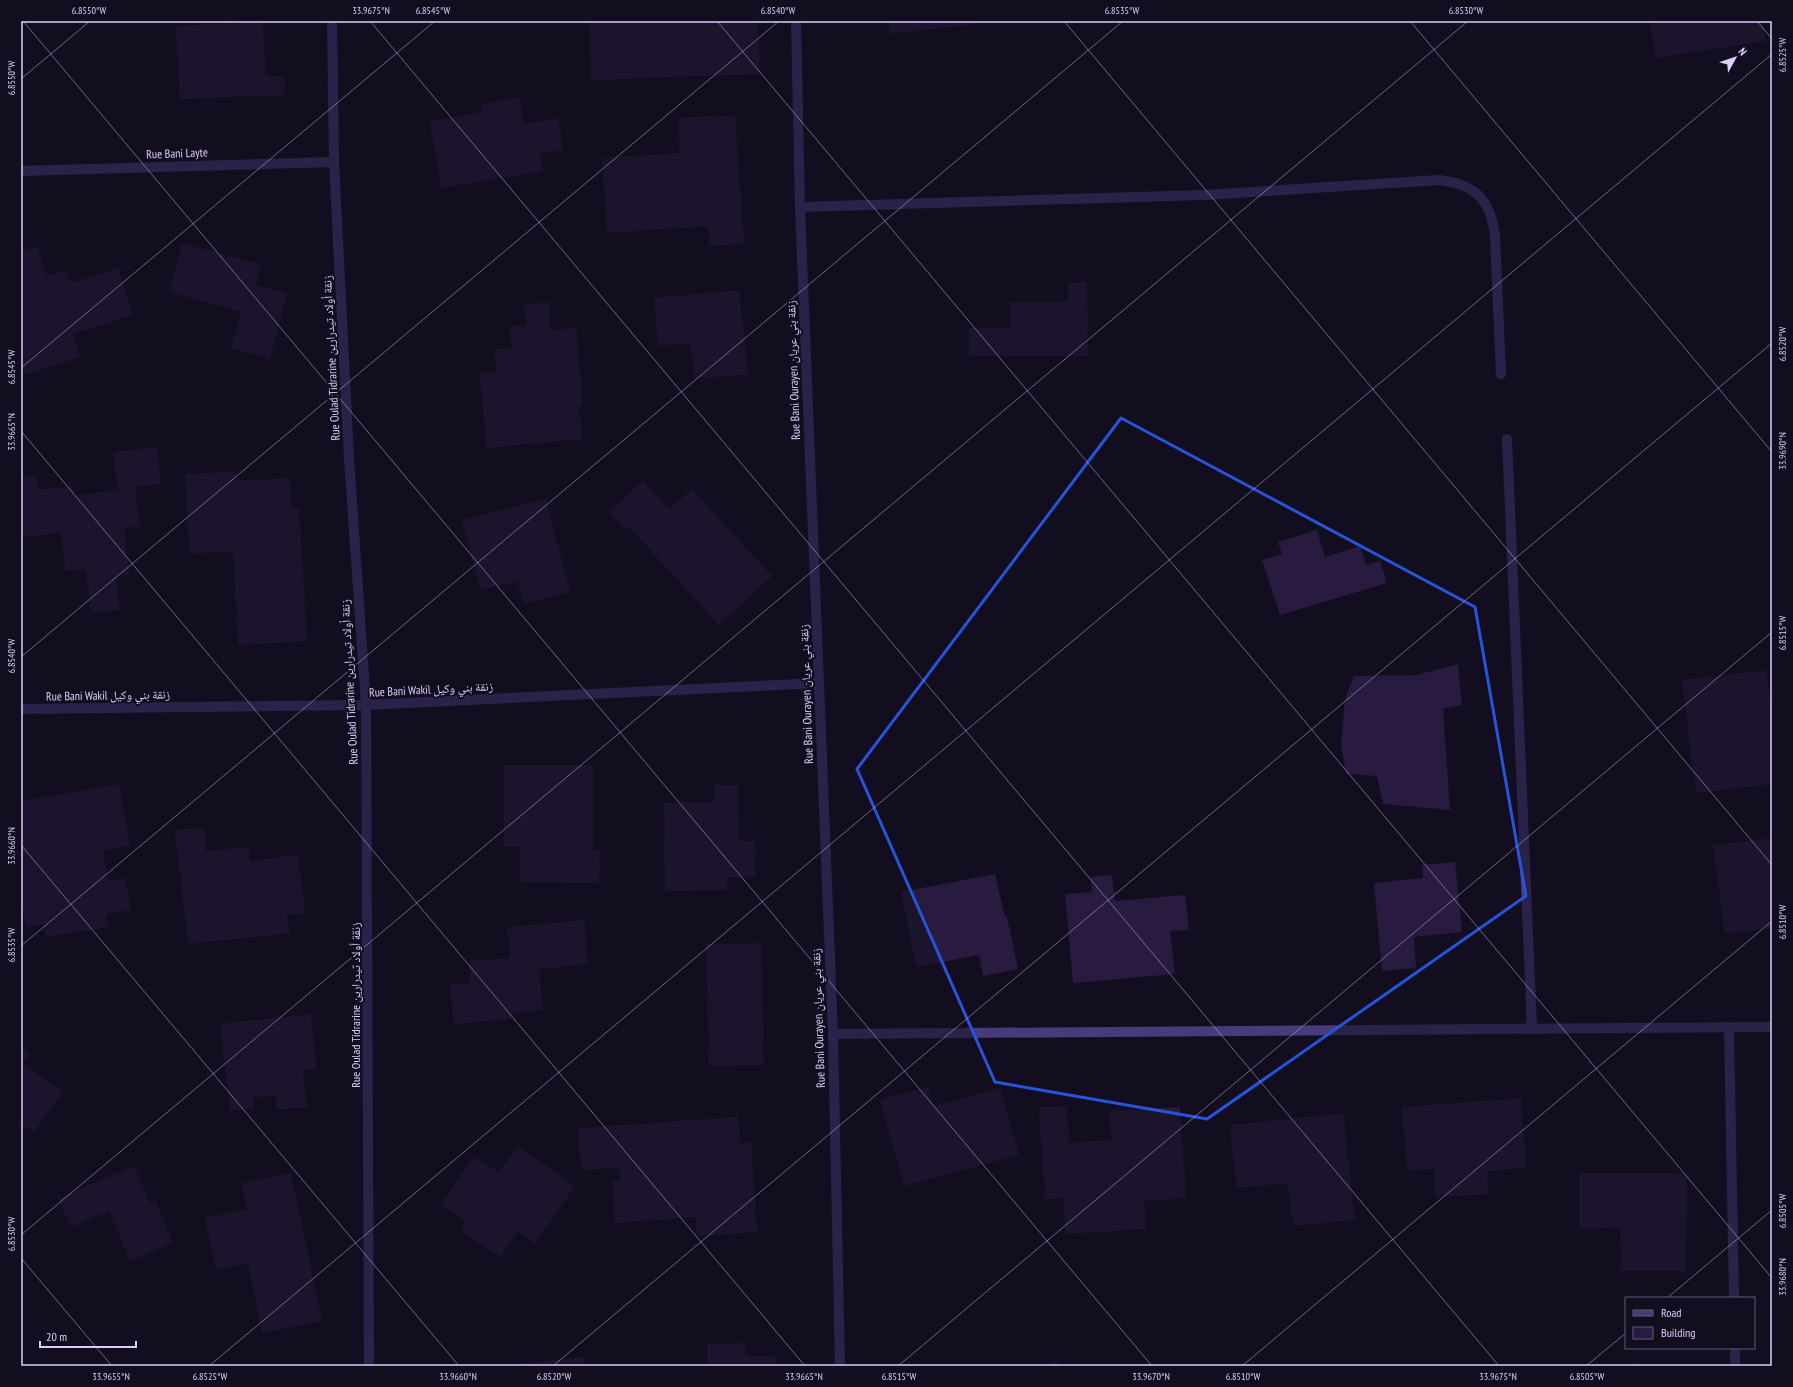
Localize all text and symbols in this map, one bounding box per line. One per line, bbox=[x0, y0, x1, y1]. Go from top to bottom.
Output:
text: 6.8550°W bbox=[72, 4, 106, 17]
text: 33.9675°N bbox=[352, 4, 390, 17]
text: 6.8545°W bbox=[416, 4, 450, 17]
text: 6.8540°W bbox=[761, 4, 795, 17]
text: 6.8535°W bbox=[1105, 4, 1139, 17]
text: 6.8530°W bbox=[1449, 4, 1483, 17]
north arrow bbox=[1715, 38, 1755, 78]
text: 6.8525°W bbox=[1776, 38, 1789, 72]
text: N bbox=[1735, 45, 1750, 58]
text: 6.8550°W bbox=[5, 61, 18, 95]
street label: Rue Bani Layte bbox=[146, 144, 208, 162]
street label: Rue Oulad Tidrarine زنقة أولاد تيدرارين bbox=[319, 275, 343, 441]
street label: Rue Bani Ourayen زنقة بني عريان bbox=[783, 299, 806, 440]
text: 6.8520°W bbox=[1776, 327, 1789, 361]
text: 6.8545°W bbox=[5, 350, 18, 384]
text: 33.9665°N bbox=[5, 413, 18, 451]
text: 33.9690°N bbox=[1776, 432, 1789, 470]
street label: Rue Oulad Tidrarine زنقة أولاد تيدرارين bbox=[337, 599, 361, 765]
text: 6.8515°W bbox=[1776, 616, 1789, 650]
street label: Rue Bani Ourayen زنقة بني عريان bbox=[796, 623, 819, 764]
text: 6.8540°W bbox=[5, 639, 18, 673]
street label: Rue Bani Wakil زنقة بني وكيل bbox=[369, 678, 494, 703]
street label: Rue Bani Wakil زنقة بني وكيل bbox=[46, 686, 171, 707]
text: 33.9660°N bbox=[5, 827, 18, 865]
text: 6.8510°W bbox=[1776, 905, 1789, 939]
street label: Rue Oulad Tidrarine زنقة أولاد تيدرارين bbox=[348, 922, 363, 1088]
text: 6.8535°W bbox=[5, 928, 18, 962]
street label: Rue Bani Ourayen زنقة بني عريان bbox=[808, 947, 831, 1088]
text: 6.8505°W bbox=[1776, 1194, 1789, 1228]
text: 6.8530°W bbox=[5, 1217, 18, 1251]
text: 33.9680°N bbox=[1776, 1258, 1789, 1296]
legend bbox=[1625, 1297, 1755, 1349]
text: Road bbox=[1661, 1305, 1681, 1320]
scale bar bbox=[40, 1323, 136, 1349]
text: Building bbox=[1661, 1325, 1696, 1340]
text: 20 m bbox=[46, 1329, 67, 1344]
text: 33.9655°N bbox=[92, 1370, 130, 1383]
text: 6.8525°W bbox=[193, 1370, 227, 1383]
text: 33.9660°N bbox=[439, 1370, 477, 1383]
text: 6.8520°W bbox=[537, 1370, 571, 1383]
text: 33.9665°N bbox=[785, 1370, 823, 1383]
text: 6.8515°W bbox=[882, 1370, 916, 1383]
text: 33.9670°N bbox=[1132, 1370, 1170, 1383]
text: 6.8510°W bbox=[1226, 1370, 1260, 1383]
text: 33.9675°N bbox=[1479, 1370, 1517, 1383]
text: 6.8505°W bbox=[1570, 1370, 1604, 1383]

